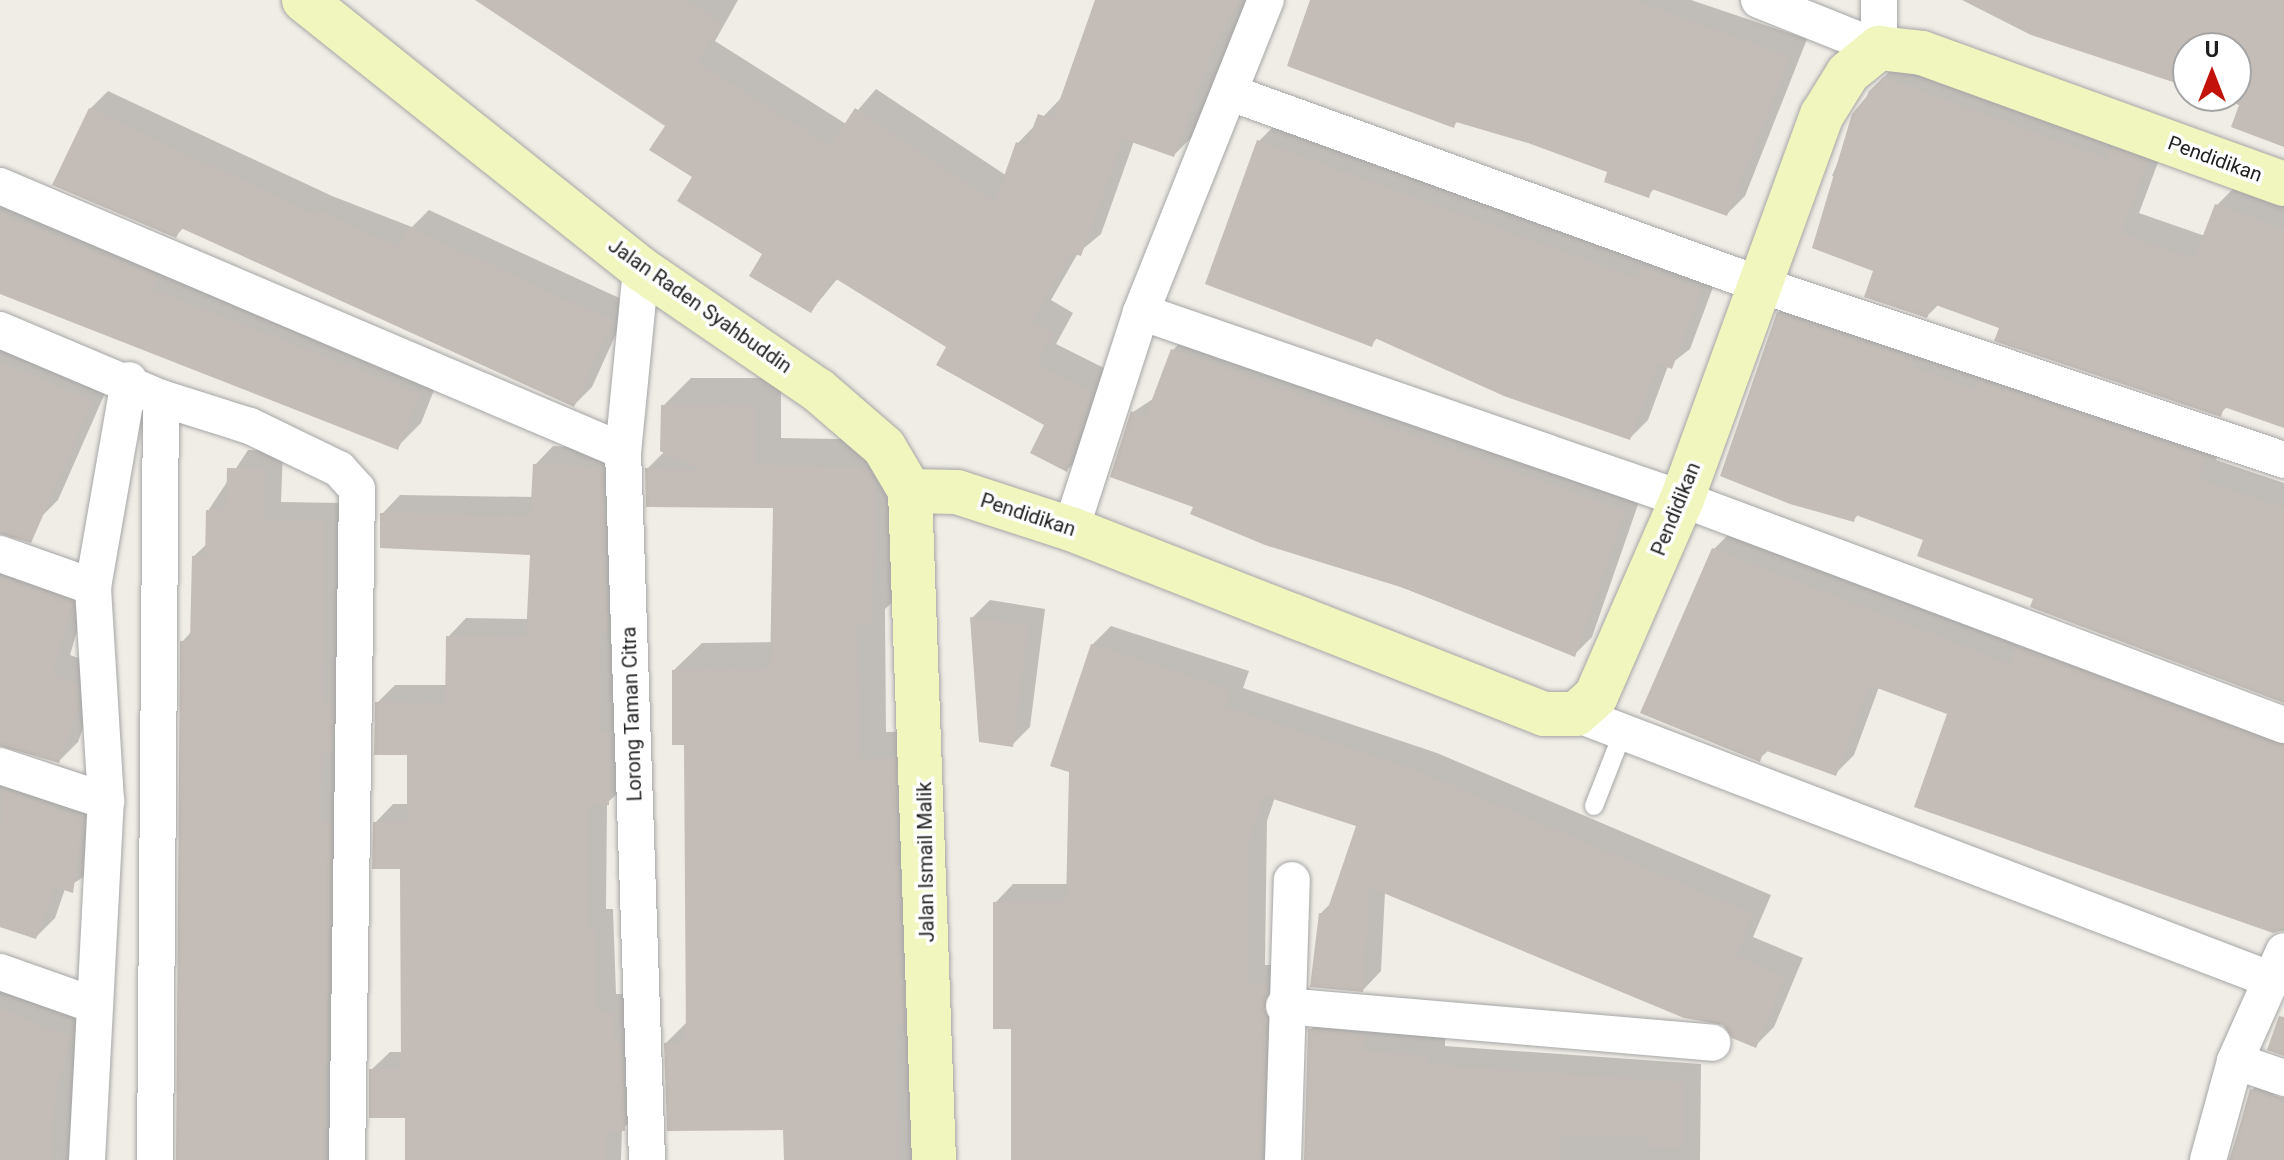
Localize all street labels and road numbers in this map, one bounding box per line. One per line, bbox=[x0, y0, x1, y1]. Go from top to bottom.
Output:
street label: Pendidikan bbox=[2165, 131, 2265, 187]
street label: Jalan Raden Syahbuddin bbox=[604, 233, 796, 379]
street label: Pendidikan bbox=[1646, 459, 1706, 559]
street label: Pendidikan bbox=[977, 488, 1079, 542]
street label: Lorong Taman Citra bbox=[617, 626, 647, 802]
street label: Jalan Ismail Malik bbox=[913, 781, 939, 943]

